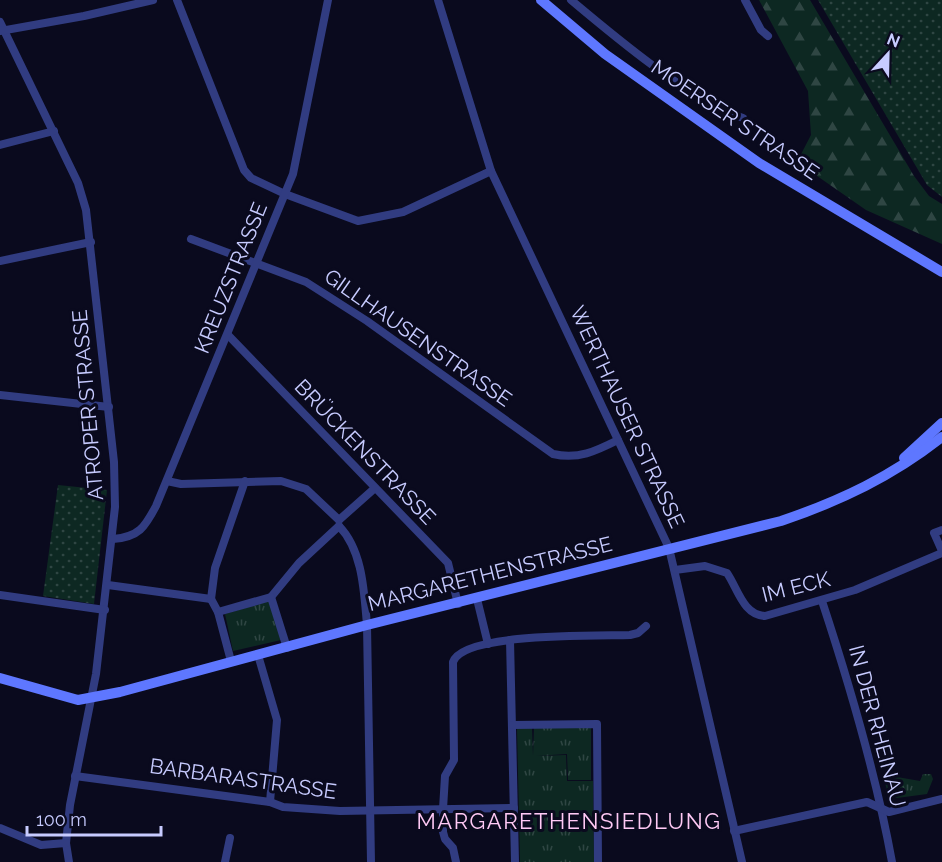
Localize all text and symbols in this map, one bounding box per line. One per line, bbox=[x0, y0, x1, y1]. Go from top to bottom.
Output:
north arrow bbox=[858, 24, 918, 84]
text: N bbox=[884, 29, 903, 52]
street label: MOERSER STRASSE bbox=[647, 54, 824, 185]
street label: KREUZSTRASSE bbox=[189, 199, 272, 357]
street label: GILLHAUSENSTRASSE bbox=[320, 263, 517, 412]
street label: WERTHAUSER STRASSE bbox=[565, 302, 690, 532]
street label: ATROPER STRASSE bbox=[67, 309, 108, 501]
street label: BRÜCKENSTRASSE bbox=[290, 374, 441, 529]
street label: MARGARETHENSTRASSE bbox=[365, 531, 615, 616]
street label: IM ECK bbox=[759, 566, 833, 607]
street label: IN DER RHEINAU bbox=[844, 642, 911, 810]
street label: BARBARASTRASSE bbox=[148, 753, 338, 804]
scale bar bbox=[27, 799, 160, 837]
district label: MARGARETHENSIEDLUNG bbox=[417, 808, 721, 834]
text: 100 m bbox=[36, 809, 87, 830]

